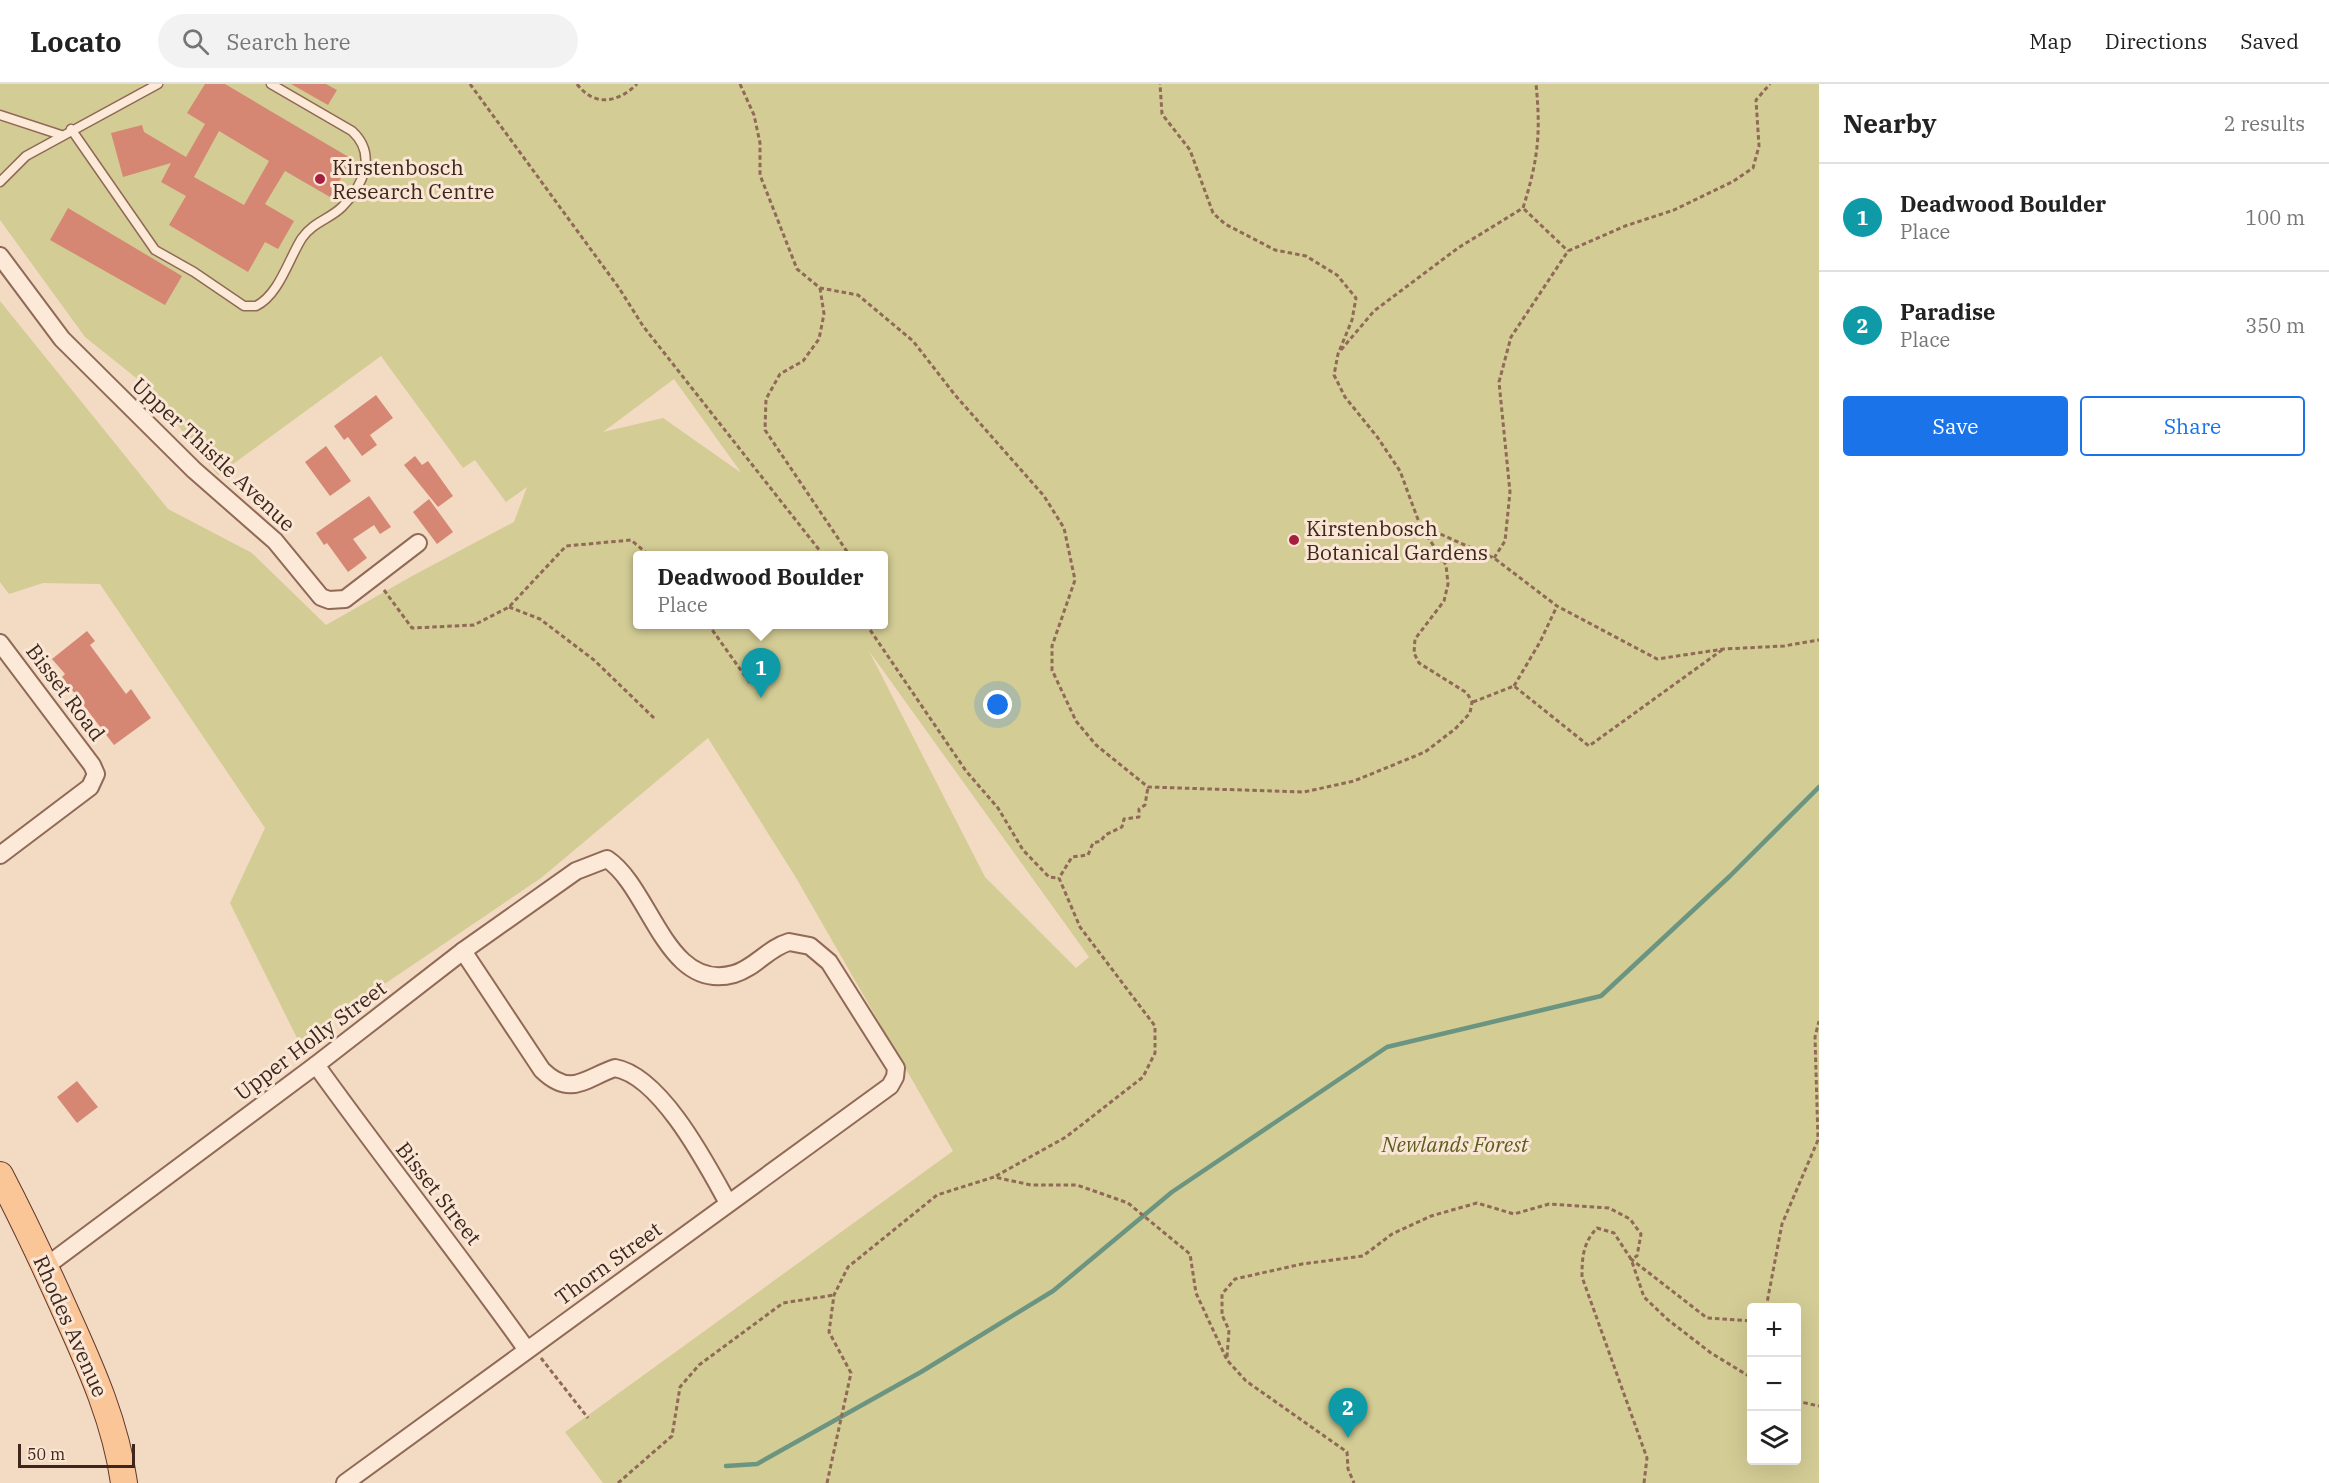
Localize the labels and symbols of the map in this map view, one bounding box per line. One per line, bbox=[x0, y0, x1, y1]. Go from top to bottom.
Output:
place label: Kirstenbosch Research Centre bbox=[332, 153, 494, 205]
marker: Kirstenbosch Research Centre bbox=[313, 172, 327, 186]
street label: Upper Thistle Avenue bbox=[126, 371, 302, 537]
place label: Kirstenbosch Botanical Gardens bbox=[1306, 514, 1488, 566]
marker: Kirstenbosch Botanical Gardens bbox=[1287, 533, 1301, 547]
street label: Bisset Road bbox=[20, 638, 112, 746]
pin: 1 bbox=[742, 648, 780, 698]
your location bbox=[983, 690, 1012, 719]
street label: Upper Holly Street bbox=[229, 974, 391, 1106]
park label: Newlands Forest bbox=[1381, 1130, 1529, 1158]
street label: Bisset Street bbox=[390, 1136, 488, 1250]
street label: Thorn Street bbox=[549, 1215, 667, 1311]
street label: Rhodes Avenue bbox=[27, 1251, 115, 1401]
pin: 2 bbox=[1328, 1388, 1368, 1438]
scale bar bbox=[18, 1441, 135, 1468]

